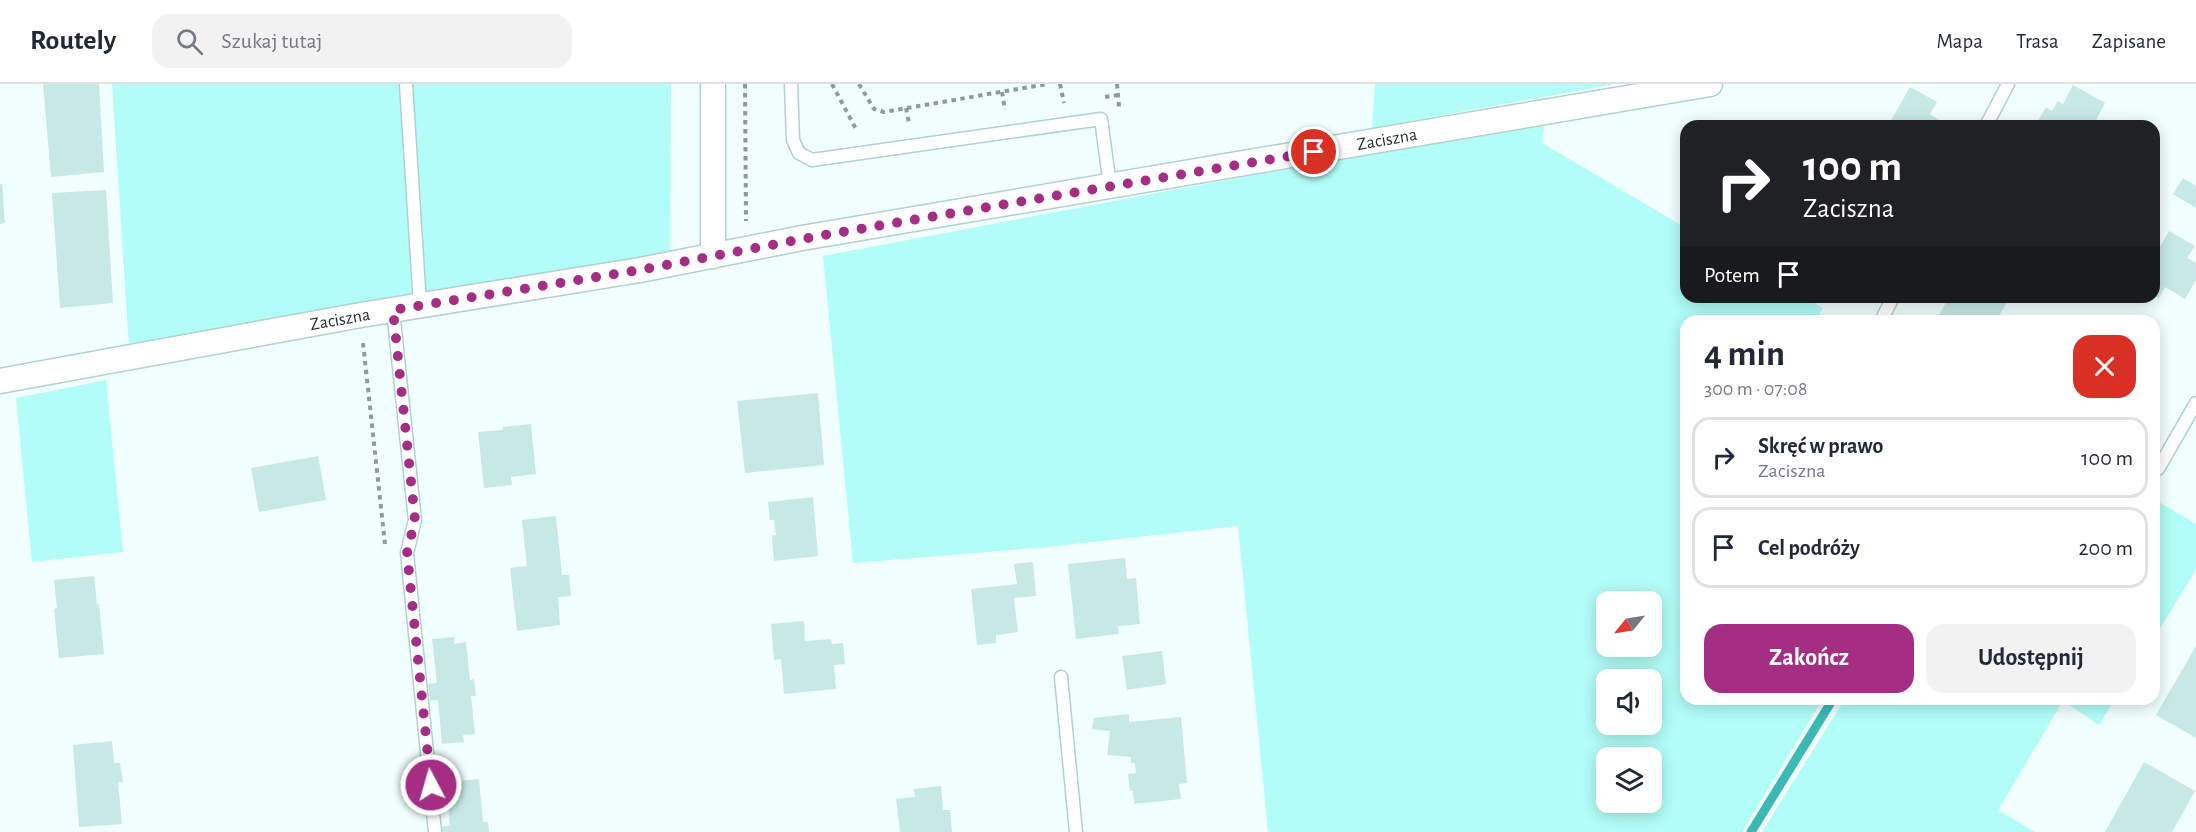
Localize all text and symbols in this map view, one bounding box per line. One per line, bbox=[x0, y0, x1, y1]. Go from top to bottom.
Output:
search box bbox=[152, 14, 572, 68]
icon: search bbox=[173, 25, 206, 58]
text: Routely bbox=[30, 27, 116, 55]
text: Szukaj tutaj bbox=[221, 30, 322, 52]
text: Mapa bbox=[1937, 31, 1983, 52]
text: Trasa bbox=[2016, 31, 2059, 52]
text: Zapisane bbox=[2092, 31, 2166, 52]
pin bbox=[1288, 126, 1339, 177]
street label: Zaciszna bbox=[1356, 126, 1419, 154]
icon: arrive bbox=[1297, 135, 1330, 168]
icon: right bbox=[1704, 144, 1782, 222]
text: 100 m bbox=[1803, 146, 1902, 188]
text: Zaciszna bbox=[1803, 195, 1894, 222]
icon: arrive bbox=[1772, 258, 1805, 291]
text: Potem bbox=[1704, 264, 1760, 286]
street label: Zaciszna bbox=[309, 306, 372, 334]
button: close bbox=[2073, 335, 2136, 398]
text: 4 min bbox=[1704, 336, 1785, 372]
text: 300 m · 07:08 bbox=[1704, 379, 1807, 399]
text: Skręć w prawo bbox=[1758, 435, 1883, 457]
icon: right bbox=[1707, 441, 1740, 474]
text: 100 m bbox=[2081, 447, 2133, 469]
text: Zaciszna bbox=[1758, 461, 1826, 481]
icon: arrive bbox=[1707, 531, 1740, 564]
text: Cel podróży bbox=[1758, 537, 1860, 559]
text: 200 m bbox=[2079, 537, 2133, 559]
north arrow bbox=[1596, 591, 1662, 657]
map controls bbox=[1596, 591, 1662, 813]
button: Zakończ bbox=[1704, 624, 1914, 693]
button: Udostępnij bbox=[1926, 624, 2136, 693]
button: sound bbox=[1596, 669, 1662, 735]
button: layers bbox=[1596, 747, 1662, 813]
position arrow bbox=[399, 753, 463, 817]

